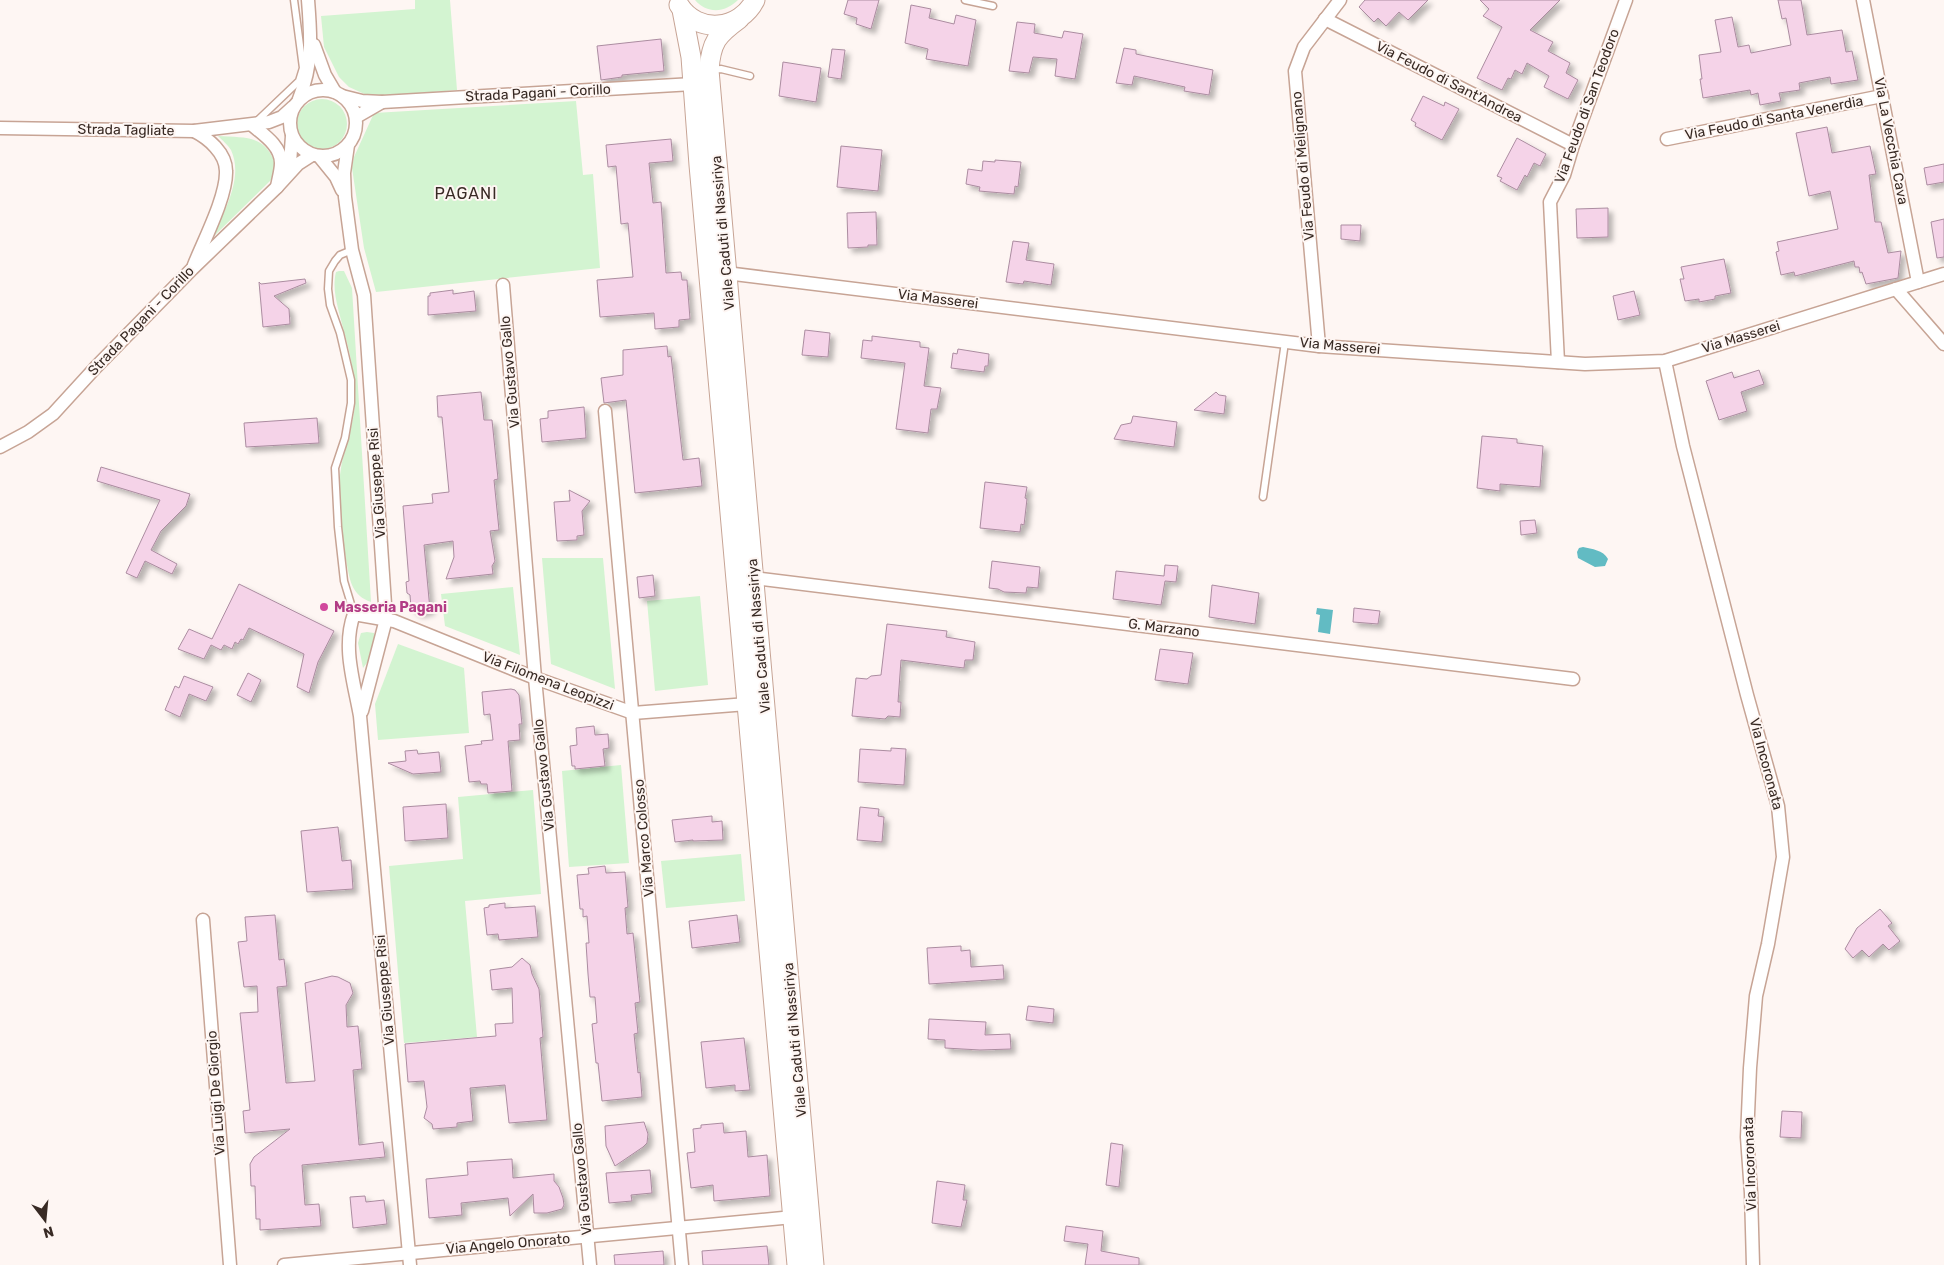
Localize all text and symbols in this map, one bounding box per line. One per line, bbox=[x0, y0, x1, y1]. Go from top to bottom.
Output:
street label: Via Feudo di San Teodoro bbox=[1551, 26, 1623, 186]
street label: Via Feudo di Sant'Andrea bbox=[1373, 38, 1525, 126]
street label: Via La Vecchia Cava bbox=[1870, 76, 1912, 206]
street label: Strada Pagani - Corillo bbox=[465, 81, 611, 105]
street label: Via Feudo di Melignano bbox=[1288, 91, 1318, 241]
street label: Via Feudo di Santa Venerdia bbox=[1683, 92, 1865, 144]
street label: Strada Tagliate bbox=[77, 121, 175, 139]
street label: Viale Caduti di Nassiriya bbox=[708, 155, 738, 311]
district label: PAGANI bbox=[434, 184, 498, 203]
street label: Strada Pagani - Corillo bbox=[84, 263, 198, 379]
street label: Via Masserei bbox=[897, 286, 979, 312]
street label: Via Gustavo Gallo bbox=[497, 315, 523, 429]
street label: Via Masserei bbox=[1700, 317, 1782, 357]
street label: Via Masserei bbox=[1299, 334, 1381, 358]
street label: Via Giuseppe Risi bbox=[365, 427, 389, 539]
street label: Viale Caduti di Nassiriya bbox=[744, 558, 774, 714]
place label: Masseria Pagani bbox=[334, 599, 447, 616]
marker: Masseria Pagani bbox=[318, 601, 330, 613]
street label: G. Marzano bbox=[1127, 615, 1201, 641]
street label: Via Filomena Leopizzi bbox=[480, 648, 616, 714]
street label: Via Incoronata bbox=[1746, 716, 1786, 812]
street label: Via Gustavo Gallo bbox=[530, 718, 558, 832]
street label: Via Marco Colosso bbox=[630, 778, 658, 898]
street label: Via Giuseppe Risi bbox=[372, 934, 398, 1046]
street label: Viale Caduti di Nassiriya bbox=[780, 962, 810, 1118]
street label: Via Luigi De Giorgio bbox=[203, 1030, 229, 1156]
street label: Via Incoronata bbox=[1740, 1117, 1760, 1211]
street label: Via Gustavo Gallo bbox=[569, 1122, 595, 1236]
north arrow bbox=[20, 1195, 70, 1245]
text: N bbox=[41, 1222, 56, 1242]
street label: Via Angelo Onorato bbox=[445, 1230, 571, 1258]

